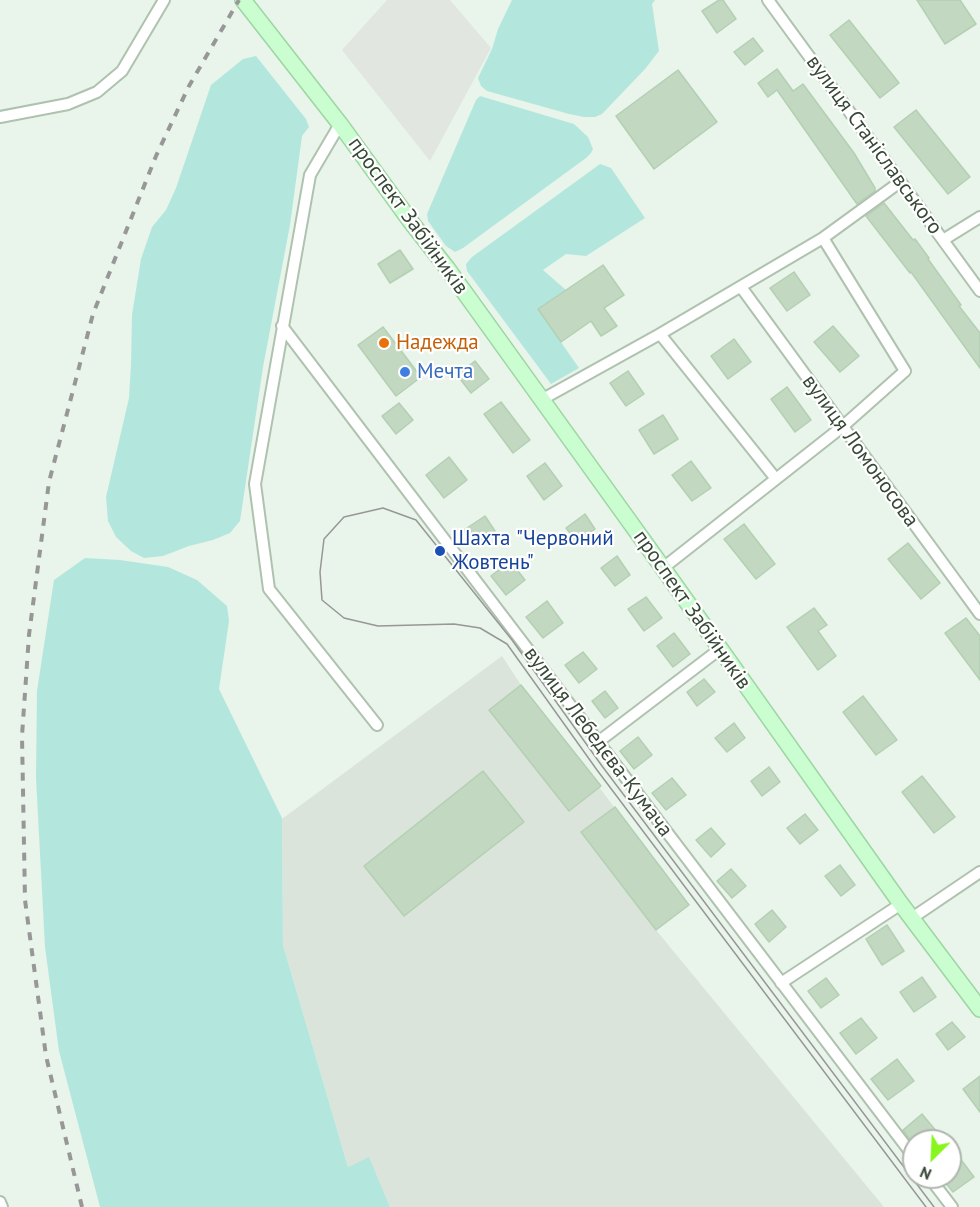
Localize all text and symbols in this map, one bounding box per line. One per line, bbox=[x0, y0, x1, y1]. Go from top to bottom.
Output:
street label: вулиця Станіславського bbox=[801, 50, 947, 240]
street label: проспект Забійників bbox=[342, 132, 474, 300]
place label: Надежда bbox=[396, 330, 479, 356]
marker: Надежда bbox=[377, 336, 391, 350]
place label: Мечта bbox=[417, 359, 473, 385]
marker: Мечта bbox=[398, 365, 412, 379]
street label: вулиця Ломоносова bbox=[796, 370, 924, 532]
place label: Шахта "Червоний Жовтень" bbox=[452, 526, 614, 576]
street label: проспект Забійників bbox=[628, 526, 756, 694]
marker: Шахта "Червоний Жовтень" bbox=[433, 544, 447, 558]
street label: вулиця Лебедєва-Кумача bbox=[518, 642, 678, 842]
north arrow bbox=[902, 1129, 962, 1189]
text: N bbox=[917, 1162, 934, 1185]

